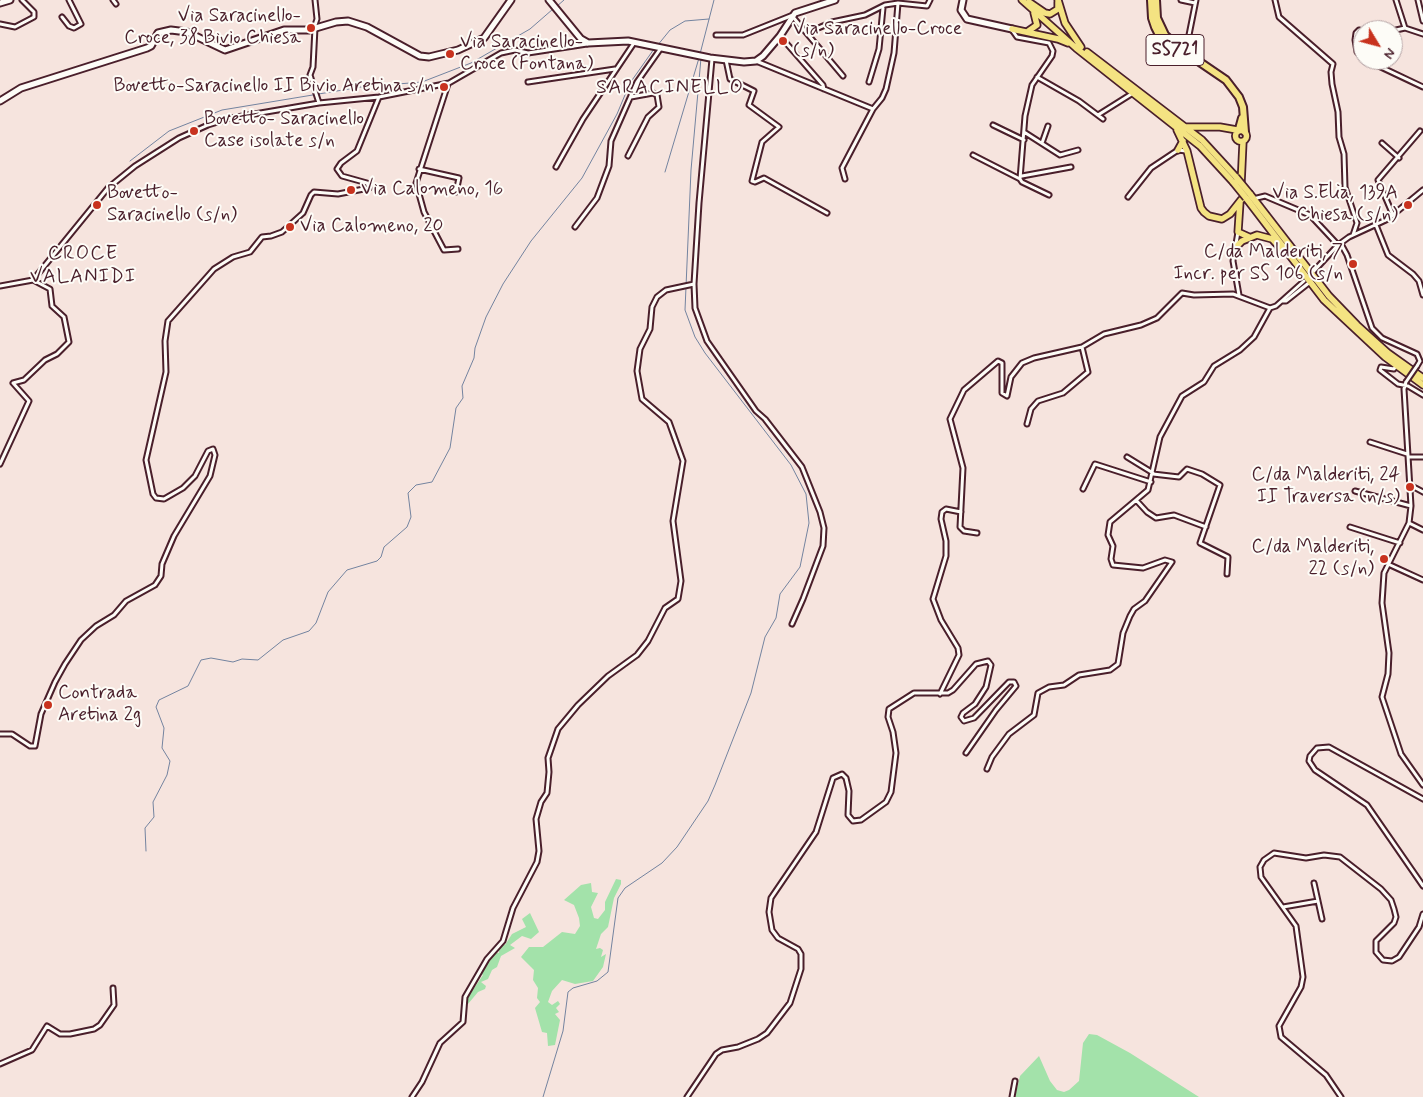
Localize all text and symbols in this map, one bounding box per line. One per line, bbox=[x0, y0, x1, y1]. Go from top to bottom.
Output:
place label: Via Saracinello- Croce, 38 Bivio Chiesa bbox=[124, 6, 301, 50]
place label: Via Saracinello-Croce (s/n) bbox=[793, 19, 962, 63]
north arrow bbox=[1353, 20, 1403, 70]
marker: Via Saracinello- Croce, 38 Bivio Chiesa bbox=[305, 22, 317, 34]
place label: Via Saracinello- Croce (Fontana) bbox=[460, 32, 593, 76]
road number: SS721 bbox=[1146, 34, 1204, 66]
marker: Via Saracinello-Croce (s/n) bbox=[777, 35, 789, 47]
text: N bbox=[1379, 44, 1399, 63]
marker: Via Saracinello- Croce (Fontana) bbox=[444, 48, 456, 60]
place label: Bovetto-Saracinello II Bivio Aretina s/n bbox=[113, 76, 434, 98]
district label: SARACINELLO bbox=[599, 77, 741, 101]
marker: Bovetto-Saracinello II Bivio Aretina s/n bbox=[438, 81, 450, 93]
place label: Bovetto- Saracinello Case isolate s/n bbox=[204, 109, 364, 153]
marker: Bovetto- Saracinello Case isolate s/n bbox=[188, 125, 200, 137]
place label: Via Calomeno, 16 bbox=[361, 179, 503, 201]
place label: Bovetto- Saracinello (s/n) bbox=[107, 183, 237, 227]
place label: Via S.Elia, 139A Chiesa (s/n) bbox=[1272, 183, 1398, 227]
marker: Via Calomeno, 16 bbox=[345, 184, 357, 196]
marker: Bovetto- Saracinello (s/n) bbox=[91, 199, 103, 211]
marker: Via S.Elia, 139A Chiesa (s/n) bbox=[1402, 199, 1414, 211]
place label: Via Calomeno, 20 bbox=[300, 216, 443, 238]
marker: Via Calomeno, 20 bbox=[284, 221, 296, 233]
place label: C/da Malderiti, 7 Incr. per SS 106 (s/n bbox=[1174, 242, 1343, 286]
district label: CROCE VALANIDI bbox=[32, 243, 134, 290]
marker: C/da Malderiti, 7 Incr. per SS 106 (s/n bbox=[1347, 258, 1359, 270]
place label: C/da Malderiti, 24 II Traversa (n/s) bbox=[1252, 465, 1400, 509]
marker: C/da Malderiti, 24 II Traversa (n/s) bbox=[1404, 481, 1416, 493]
place label: C/da Malderiti, 22 (s/n) bbox=[1252, 537, 1374, 581]
marker: C/da Malderiti, 22 (s/n) bbox=[1378, 553, 1390, 565]
place label: Contrada Aretina 2g bbox=[58, 683, 141, 727]
marker: Contrada Aretina 2g bbox=[42, 699, 54, 711]

